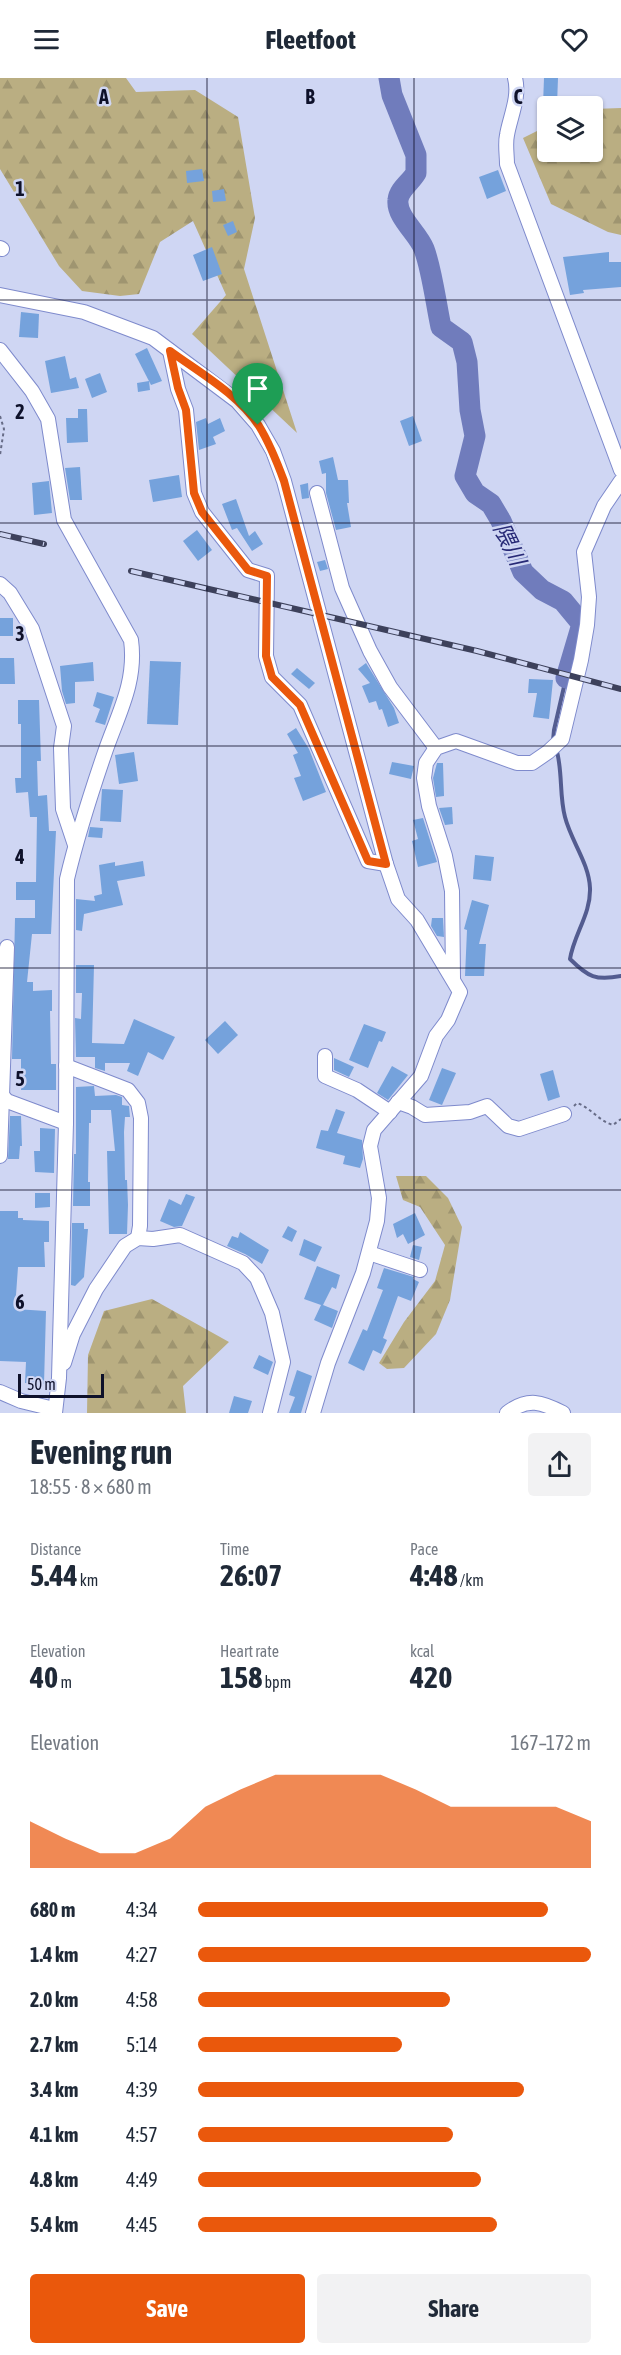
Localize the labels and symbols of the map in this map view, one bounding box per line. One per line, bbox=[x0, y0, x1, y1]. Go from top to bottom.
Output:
text: A bbox=[98, 85, 109, 108]
text: B bbox=[305, 85, 315, 108]
text: C bbox=[514, 85, 523, 108]
text: 1 bbox=[15, 177, 25, 200]
pin bbox=[232, 363, 283, 425]
text: 2 bbox=[15, 400, 25, 423]
water label: 隈川 bbox=[489, 519, 532, 571]
text: 3 bbox=[15, 622, 25, 645]
text: 4 bbox=[14, 845, 25, 868]
text: 5 bbox=[15, 1067, 25, 1090]
text: 6 bbox=[15, 1290, 25, 1313]
scale bar bbox=[18, 1371, 104, 1398]

